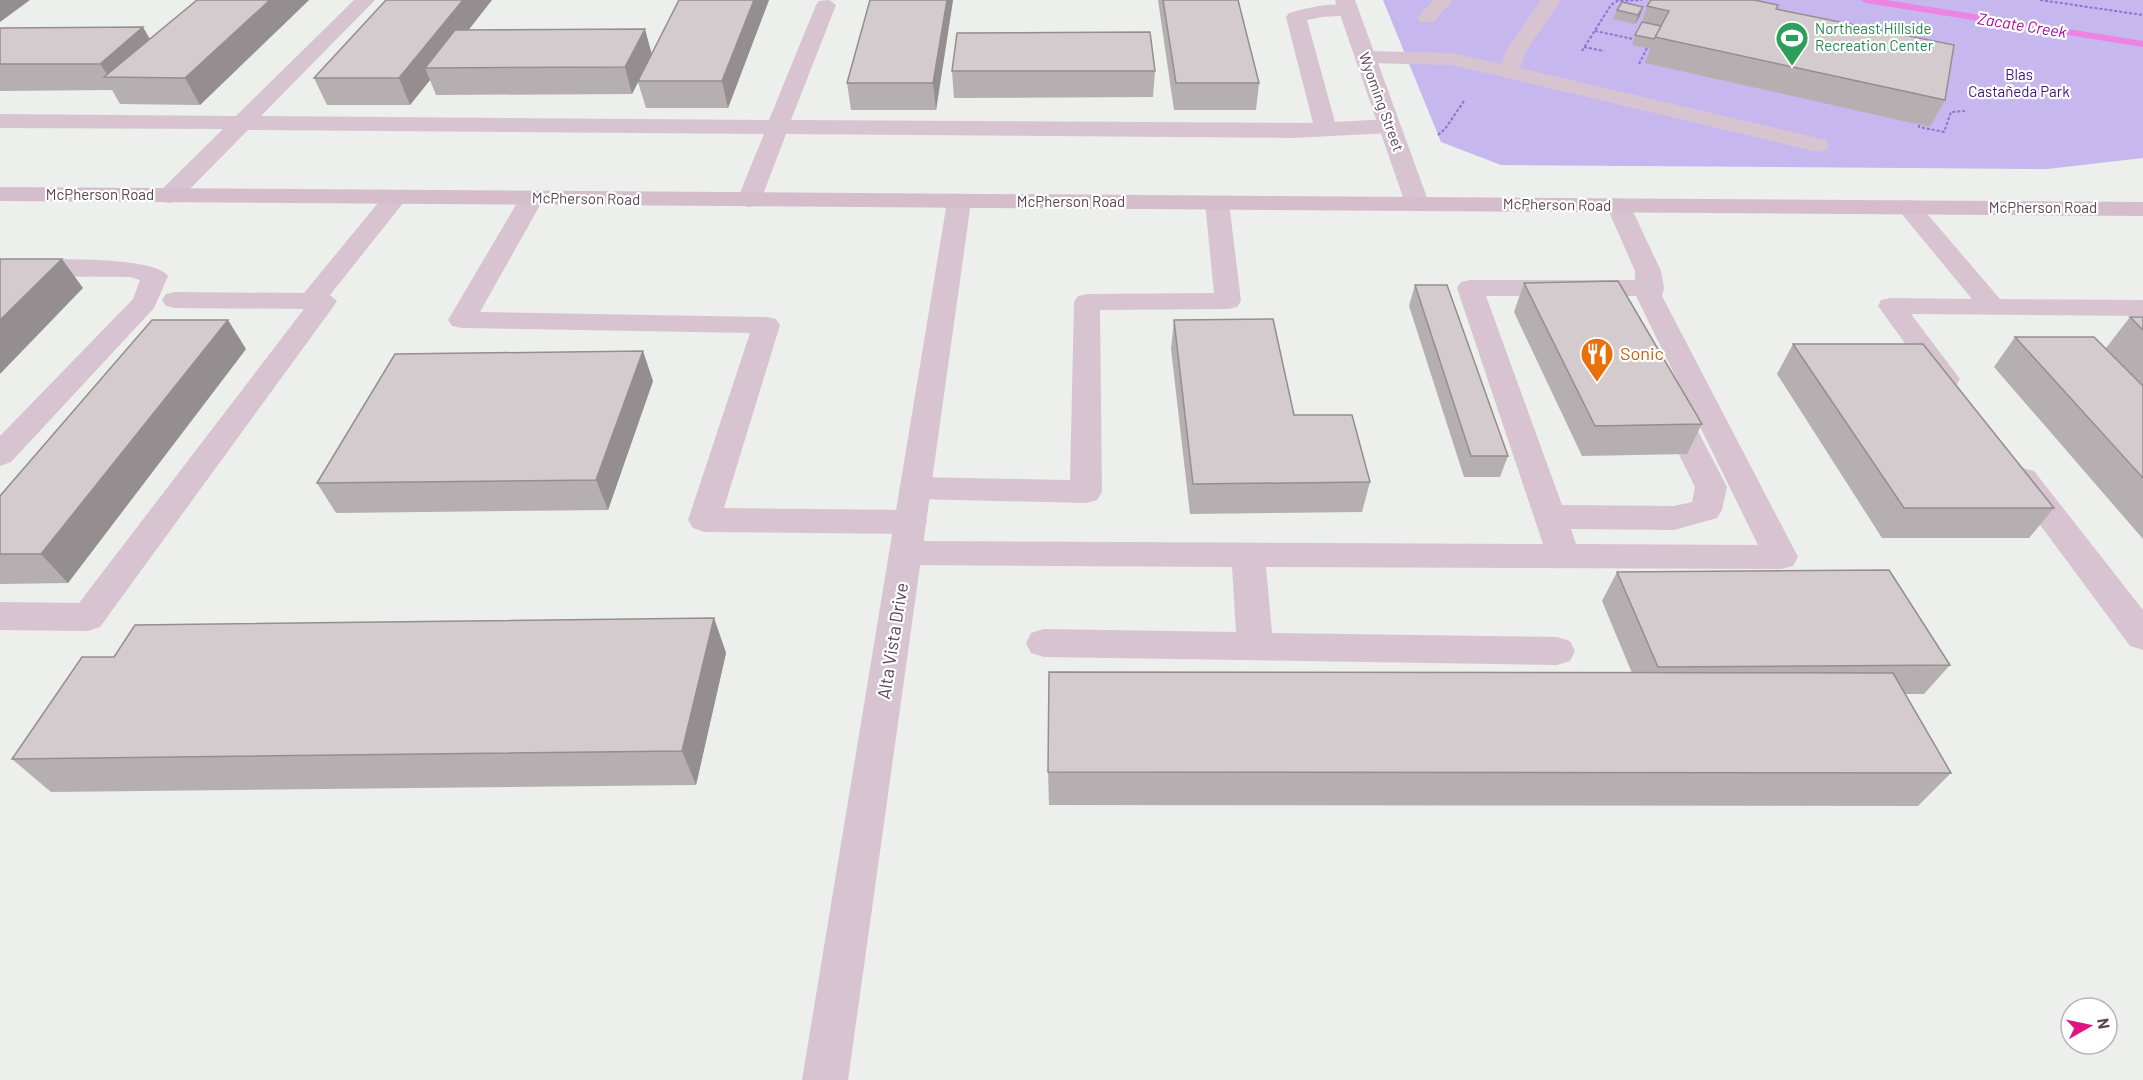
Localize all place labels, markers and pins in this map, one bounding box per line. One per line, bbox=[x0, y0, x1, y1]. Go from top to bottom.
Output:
place label: Northeast Hillside Recreation Center bbox=[1815, 19, 1934, 54]
sports icon: Northeast Hillside Recreation Center bbox=[1774, 20, 1810, 67]
restaurant icon: Sonic bbox=[1579, 336, 1615, 383]
place label: Sonic bbox=[1620, 342, 1664, 364]

